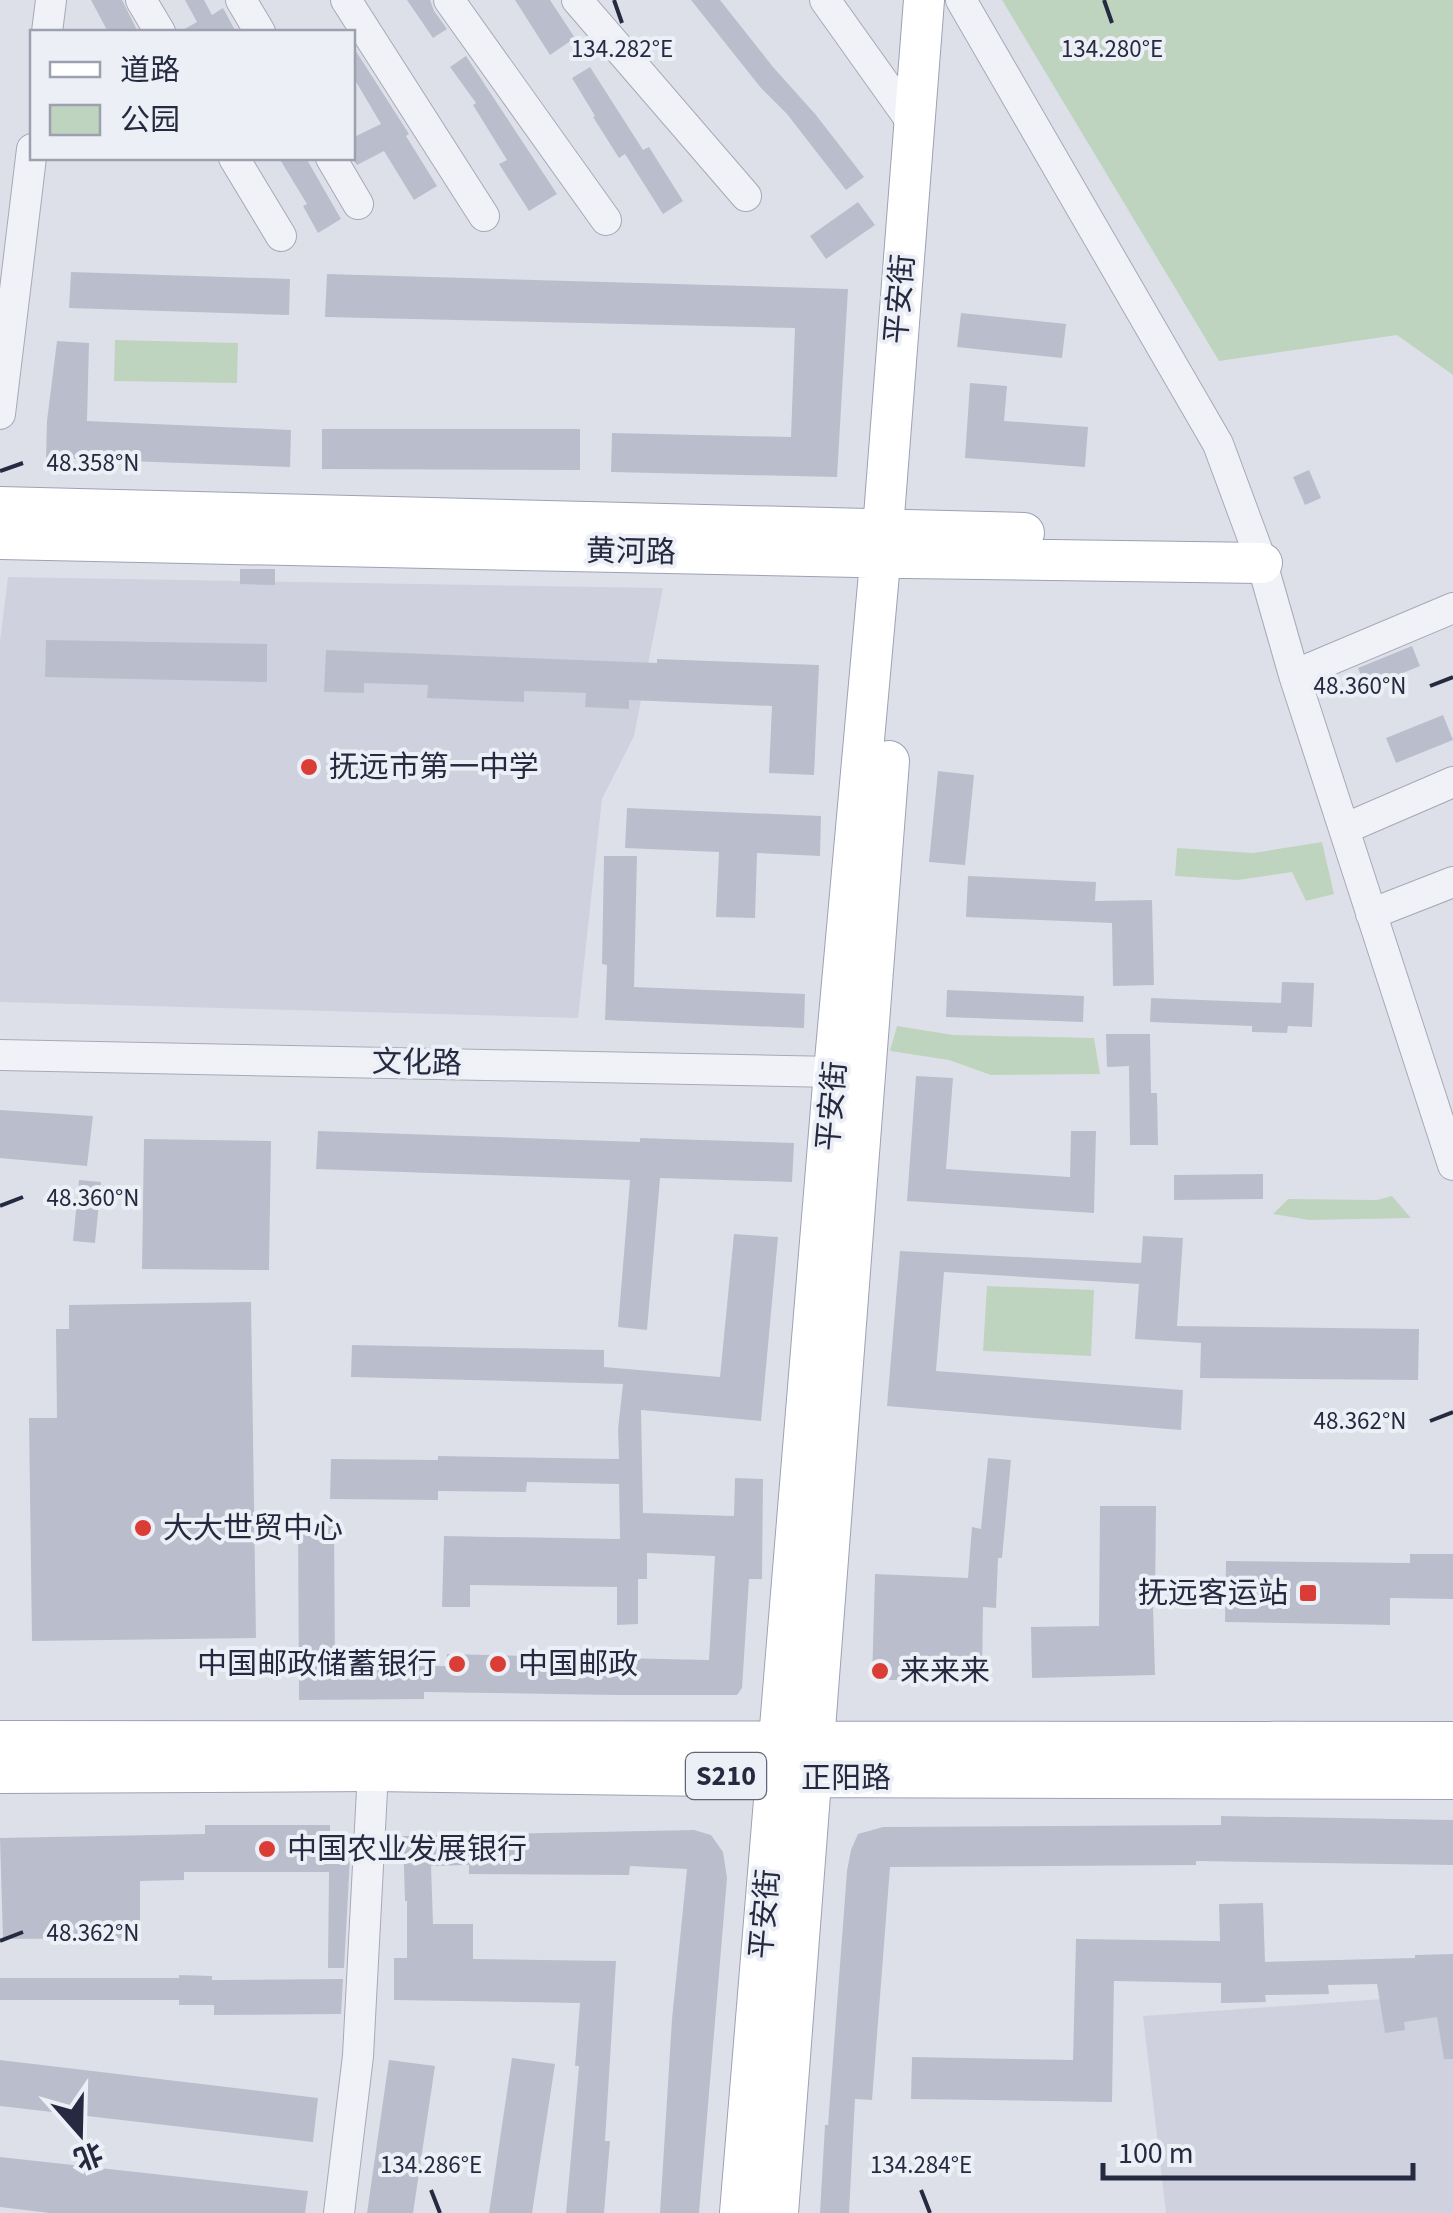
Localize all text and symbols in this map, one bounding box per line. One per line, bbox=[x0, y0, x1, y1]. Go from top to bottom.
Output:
legend bbox=[30, 30, 355, 160]
text: 134.282°E bbox=[571, 31, 673, 67]
text: 134.280°E bbox=[1061, 31, 1163, 67]
text: 道路 bbox=[120, 49, 180, 92]
text: 公园 bbox=[120, 99, 180, 142]
street label: 平安街 bbox=[875, 252, 925, 346]
text: 48.358°N bbox=[47, 445, 139, 481]
street label: 黄河路 bbox=[586, 530, 676, 574]
text: 48.360°N bbox=[1314, 668, 1406, 704]
place label: 抚远市第一中学 bbox=[329, 746, 539, 789]
marker: 抚远市第一中学 bbox=[298, 756, 320, 778]
street label: 文化路 bbox=[372, 1041, 462, 1085]
street label: 平安街 bbox=[807, 1059, 857, 1153]
text: 48.360°N bbox=[47, 1180, 139, 1216]
text: 48.362°N bbox=[1314, 1403, 1406, 1439]
place label: 大大世贸中心 bbox=[163, 1507, 343, 1550]
marker: 大大世贸中心 bbox=[132, 1517, 154, 1539]
place label: 抚远客运站 bbox=[1138, 1572, 1288, 1615]
marker: 抚远客运站 bbox=[1297, 1582, 1319, 1604]
place label: 中国邮政储蓄银行 bbox=[197, 1643, 437, 1686]
place label: 中国邮政 bbox=[518, 1643, 638, 1686]
place label: 来来来 bbox=[900, 1650, 990, 1693]
marker: 中国邮政储蓄银行 bbox=[446, 1653, 468, 1675]
marker: 中国邮政 bbox=[487, 1653, 509, 1675]
marker: 来来来 bbox=[869, 1660, 891, 1682]
road number: S210 bbox=[686, 1753, 766, 1799]
street label: 正阳路 bbox=[801, 1757, 891, 1800]
place label: 中国农业发展银行 bbox=[287, 1828, 527, 1871]
marker: 中国农业发展银行 bbox=[256, 1838, 278, 1860]
street label: 平安街 bbox=[740, 1867, 790, 1961]
text: 48.362°N bbox=[47, 1915, 139, 1951]
north arrow bbox=[30, 2083, 130, 2183]
scale bar bbox=[1103, 2118, 1413, 2180]
text: 北 bbox=[68, 2132, 108, 2179]
text: 100 m bbox=[1118, 2132, 1194, 2175]
text: 134.286°E bbox=[380, 2147, 482, 2183]
text: 134.284°E bbox=[870, 2147, 972, 2183]

